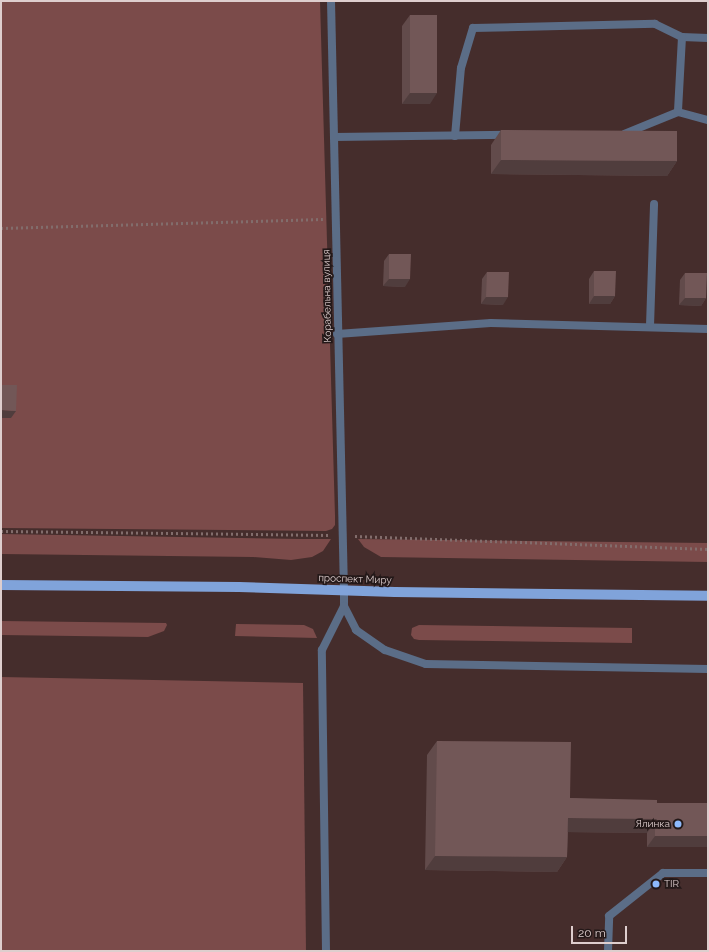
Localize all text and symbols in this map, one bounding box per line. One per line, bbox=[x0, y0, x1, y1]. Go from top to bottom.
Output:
street label: Корабельна вулиця bbox=[320, 249, 334, 343]
street label: проспект Миру bbox=[318, 572, 392, 586]
place label: Ялинка bbox=[636, 818, 670, 830]
marker: Ялинка bbox=[673, 819, 683, 829]
place label: TIR bbox=[664, 878, 679, 890]
marker: TIR bbox=[651, 879, 661, 889]
scale bar bbox=[573, 918, 629, 944]
text: 20 m bbox=[578, 926, 606, 940]

